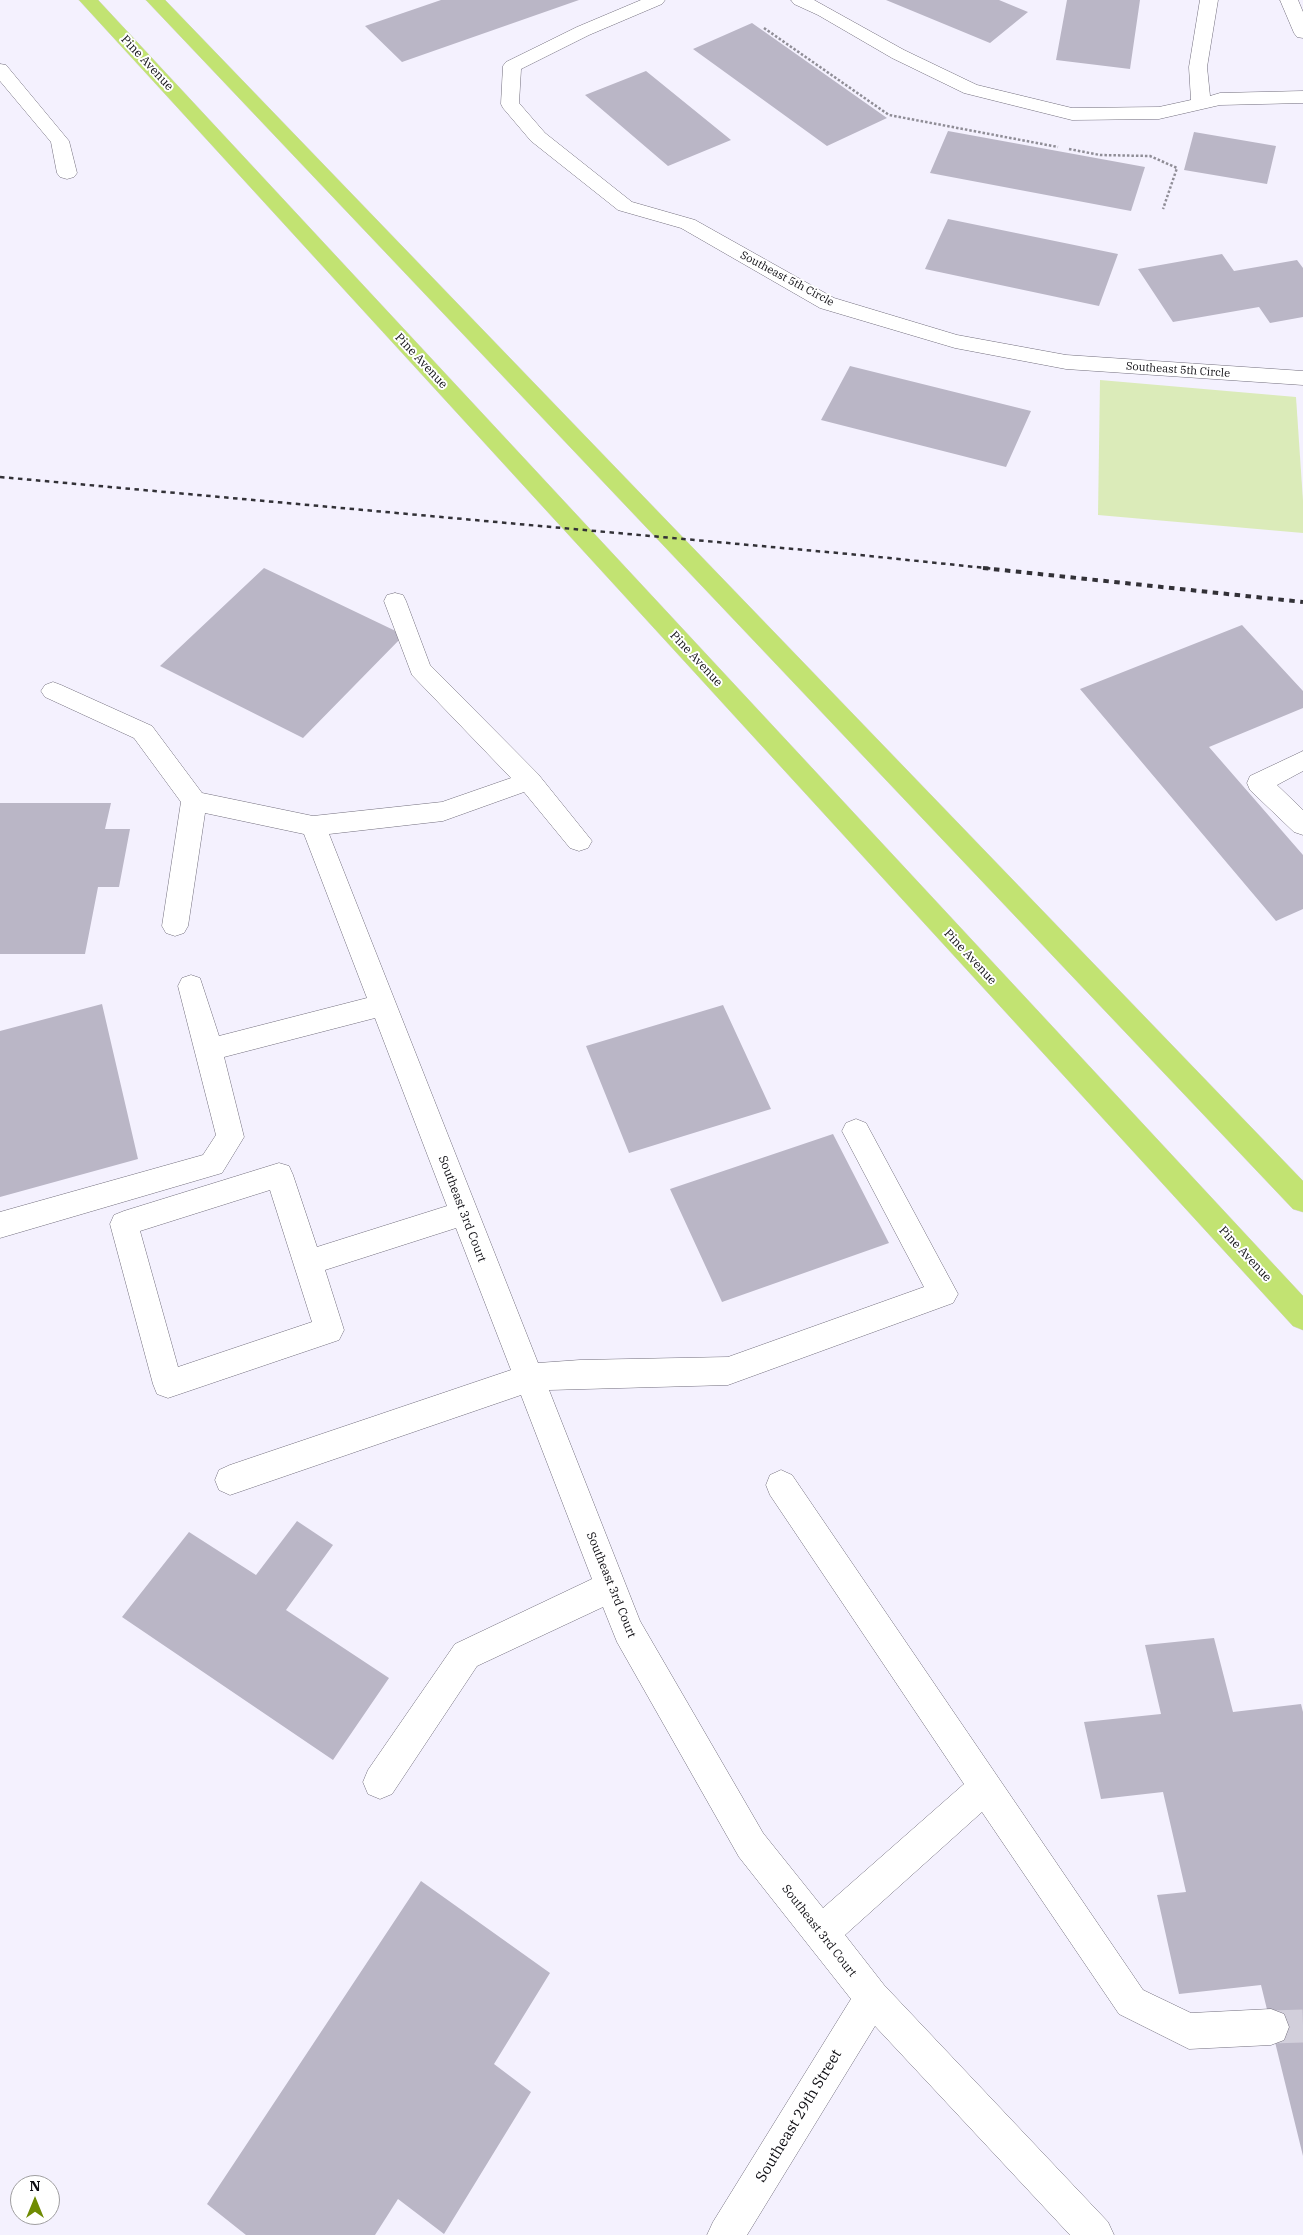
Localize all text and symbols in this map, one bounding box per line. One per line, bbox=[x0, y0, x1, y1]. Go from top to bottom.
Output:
street label: Pine Avenue bbox=[118, 32, 176, 94]
street label: Southeast 5th Circle bbox=[738, 249, 836, 309]
street label: Pine Avenue bbox=[392, 330, 450, 392]
street label: Southeast 5th Circle bbox=[1126, 360, 1230, 380]
street label: Pine Avenue bbox=[667, 628, 725, 690]
street label: Pine Avenue bbox=[941, 926, 999, 988]
street label: Southeast 3rd Court bbox=[435, 1154, 489, 1264]
street label: Pine Avenue bbox=[1216, 1223, 1274, 1285]
street label: Southeast 3rd Court bbox=[583, 1530, 639, 1640]
street label: Southeast 3rd Court bbox=[779, 1882, 859, 1980]
street label: Southeast 29th Street bbox=[752, 2046, 846, 2186]
north arrow bbox=[10, 2175, 60, 2225]
text: N bbox=[29, 2177, 41, 2195]

